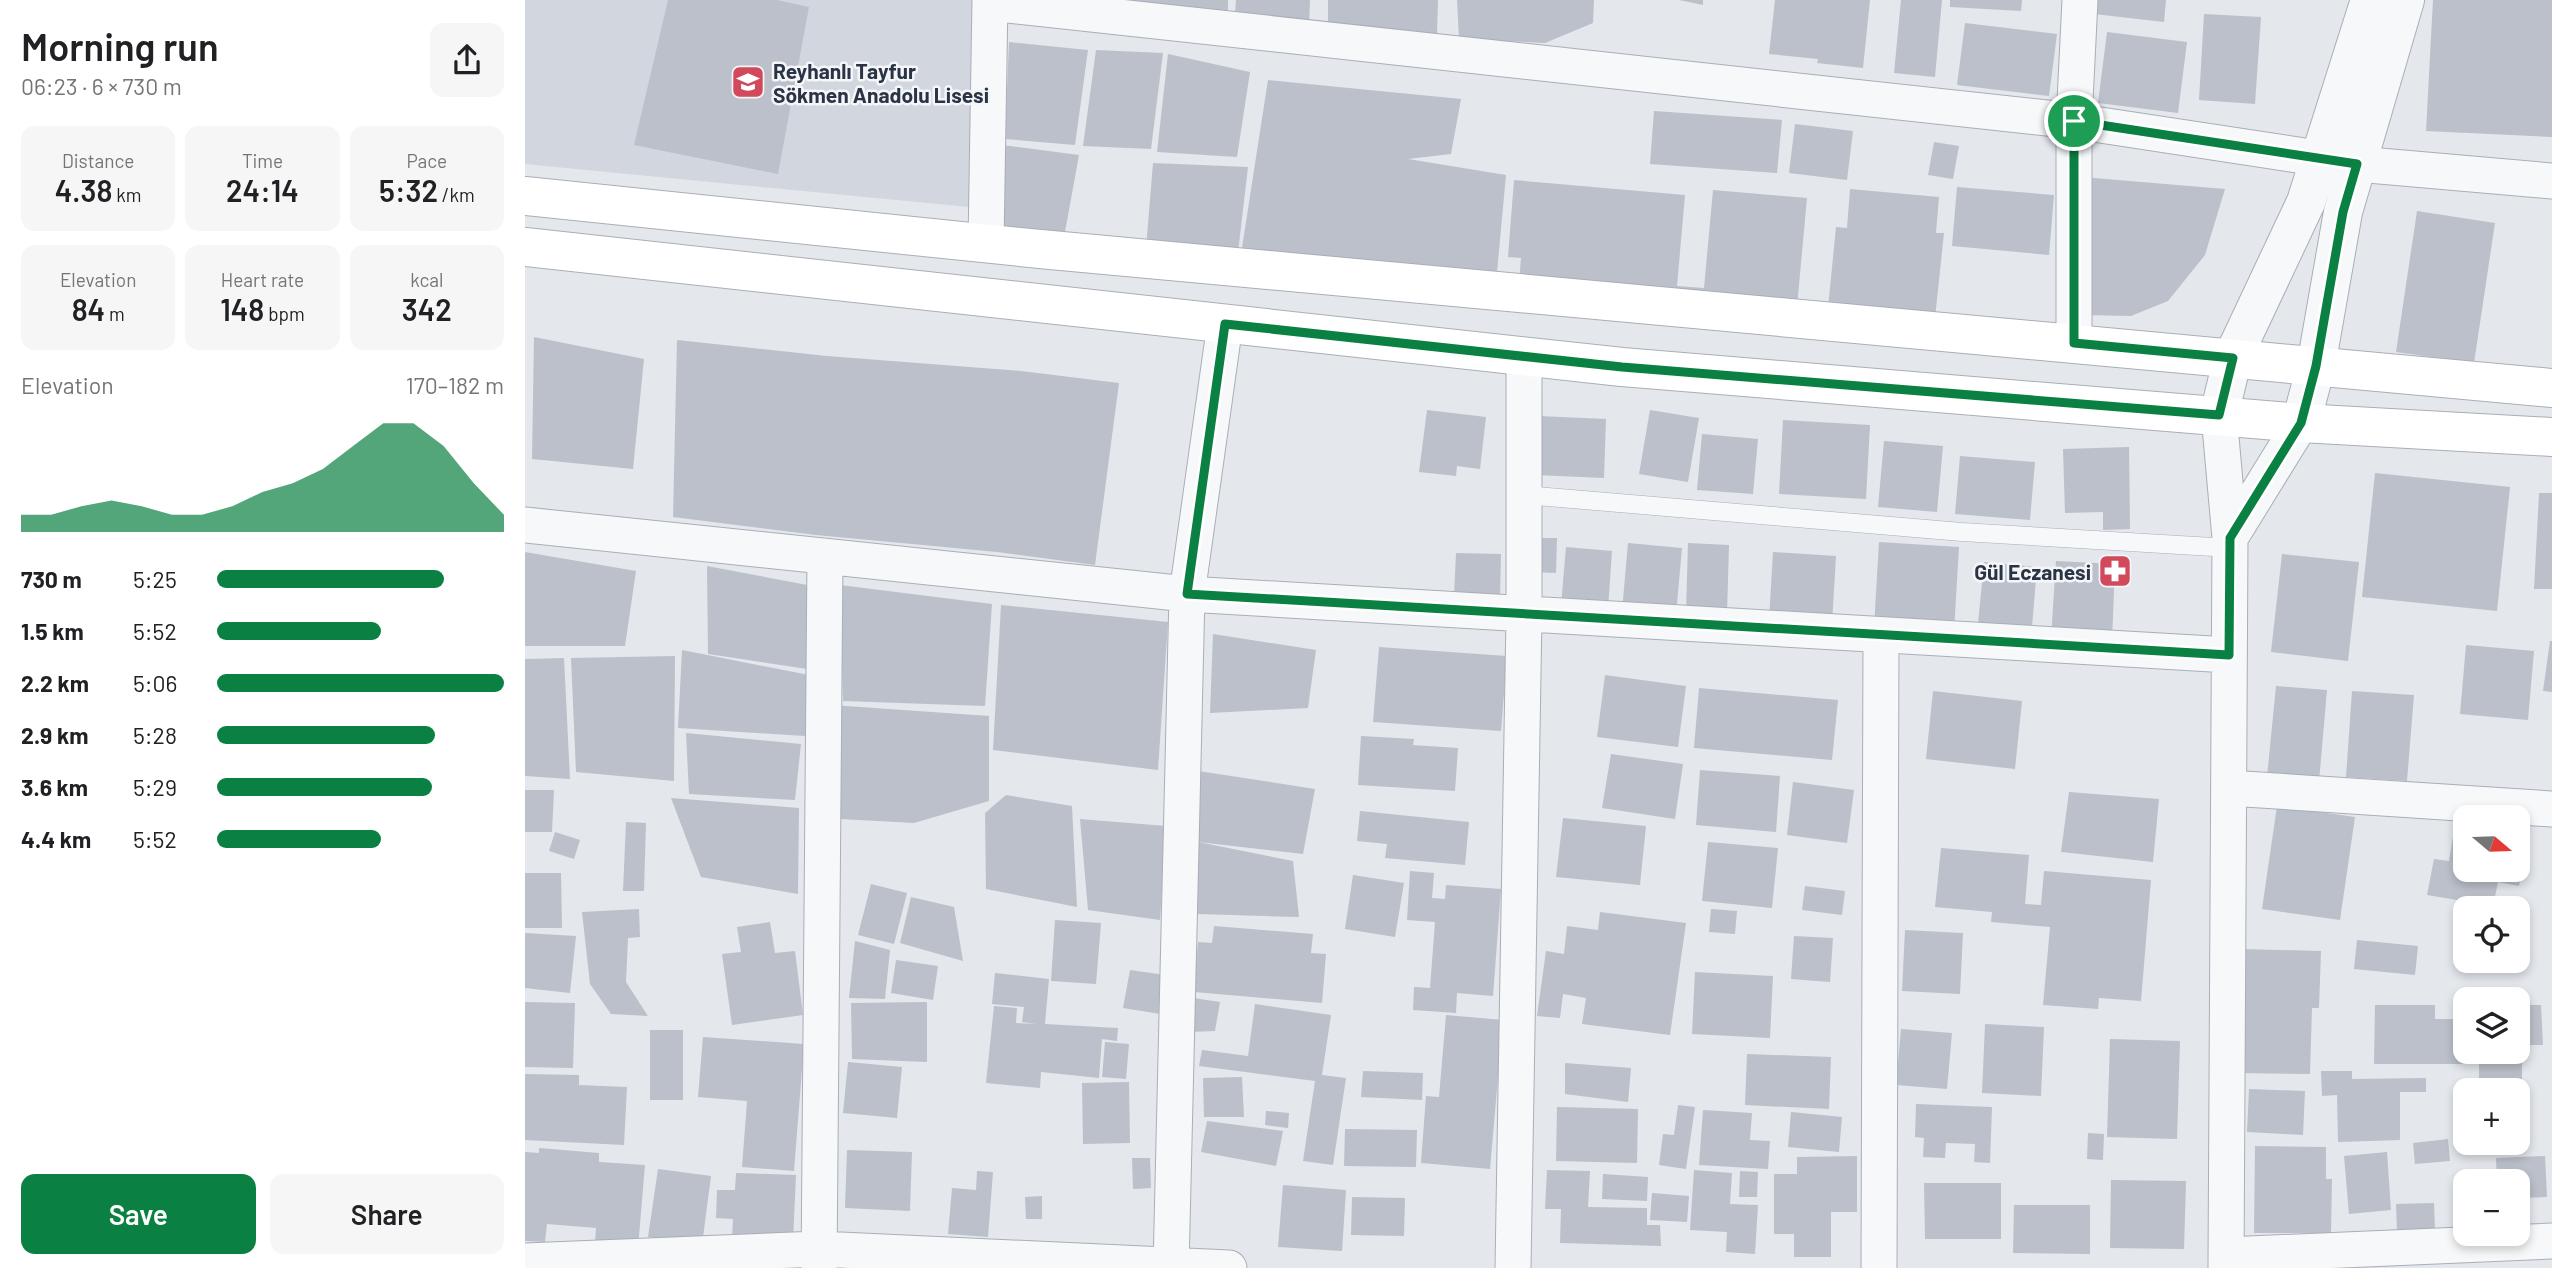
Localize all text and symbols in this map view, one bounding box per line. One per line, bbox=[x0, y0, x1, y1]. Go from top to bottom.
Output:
text: Morning run bbox=[21, 23, 219, 69]
button: share bbox=[430, 23, 504, 97]
place label: Reyhanlı Tayfur Sökmen Anadolu Lisesi bbox=[773, 58, 989, 107]
school or university icon: Reyhanlı Tayfur Sökmen Anadolu Lisesi bbox=[729, 63, 767, 101]
text: 06:23 · 6 × 730 m bbox=[21, 72, 182, 100]
pin bbox=[2044, 91, 2104, 151]
icon: arrive bbox=[2055, 102, 2093, 140]
text: Distance bbox=[62, 149, 134, 172]
text: Time bbox=[242, 149, 283, 172]
text: Pace bbox=[406, 149, 447, 172]
text: 4.38 bbox=[55, 172, 112, 208]
text: 24:14 bbox=[226, 172, 299, 208]
text: 5:32 bbox=[379, 172, 438, 208]
text: km bbox=[112, 183, 142, 206]
text: /km bbox=[438, 183, 475, 206]
text: Elevation bbox=[60, 268, 136, 291]
text: Heart rate bbox=[221, 268, 304, 291]
text: kcal bbox=[410, 268, 443, 291]
text: 84 bbox=[72, 291, 105, 327]
text: 148 bbox=[220, 291, 264, 327]
text: 342 bbox=[402, 291, 452, 327]
text: m bbox=[105, 302, 125, 325]
text: bpm bbox=[264, 302, 305, 325]
text: Elevation bbox=[21, 371, 114, 399]
text: 170–182 m bbox=[406, 371, 504, 399]
pharmacy icon: Gül Eczanesi bbox=[2096, 552, 2134, 590]
place label: Gül Eczanesi bbox=[1974, 559, 2091, 584]
text: 730 m bbox=[21, 565, 82, 593]
text: 5:25 bbox=[133, 565, 177, 593]
text: 1.5 km bbox=[21, 617, 84, 645]
text: 5:52 bbox=[133, 617, 177, 645]
text: 2.2 km bbox=[21, 669, 89, 697]
text: 5:06 bbox=[133, 669, 177, 697]
text: 2.9 km bbox=[21, 721, 88, 749]
text: 5:28 bbox=[133, 721, 177, 749]
text: 3.6 km bbox=[21, 773, 88, 801]
text: 5:29 bbox=[133, 773, 177, 801]
north arrow bbox=[2453, 805, 2531, 882]
map controls bbox=[2453, 805, 2530, 1246]
text: 4.4 km bbox=[21, 825, 91, 853]
text: 5:52 bbox=[133, 825, 177, 853]
button: locate bbox=[2453, 896, 2530, 973]
button: layers bbox=[2453, 987, 2530, 1064]
button: + bbox=[2453, 1078, 2530, 1155]
button: − bbox=[2453, 1169, 2530, 1246]
button: Save bbox=[21, 1174, 256, 1254]
button: Share bbox=[270, 1174, 504, 1254]

